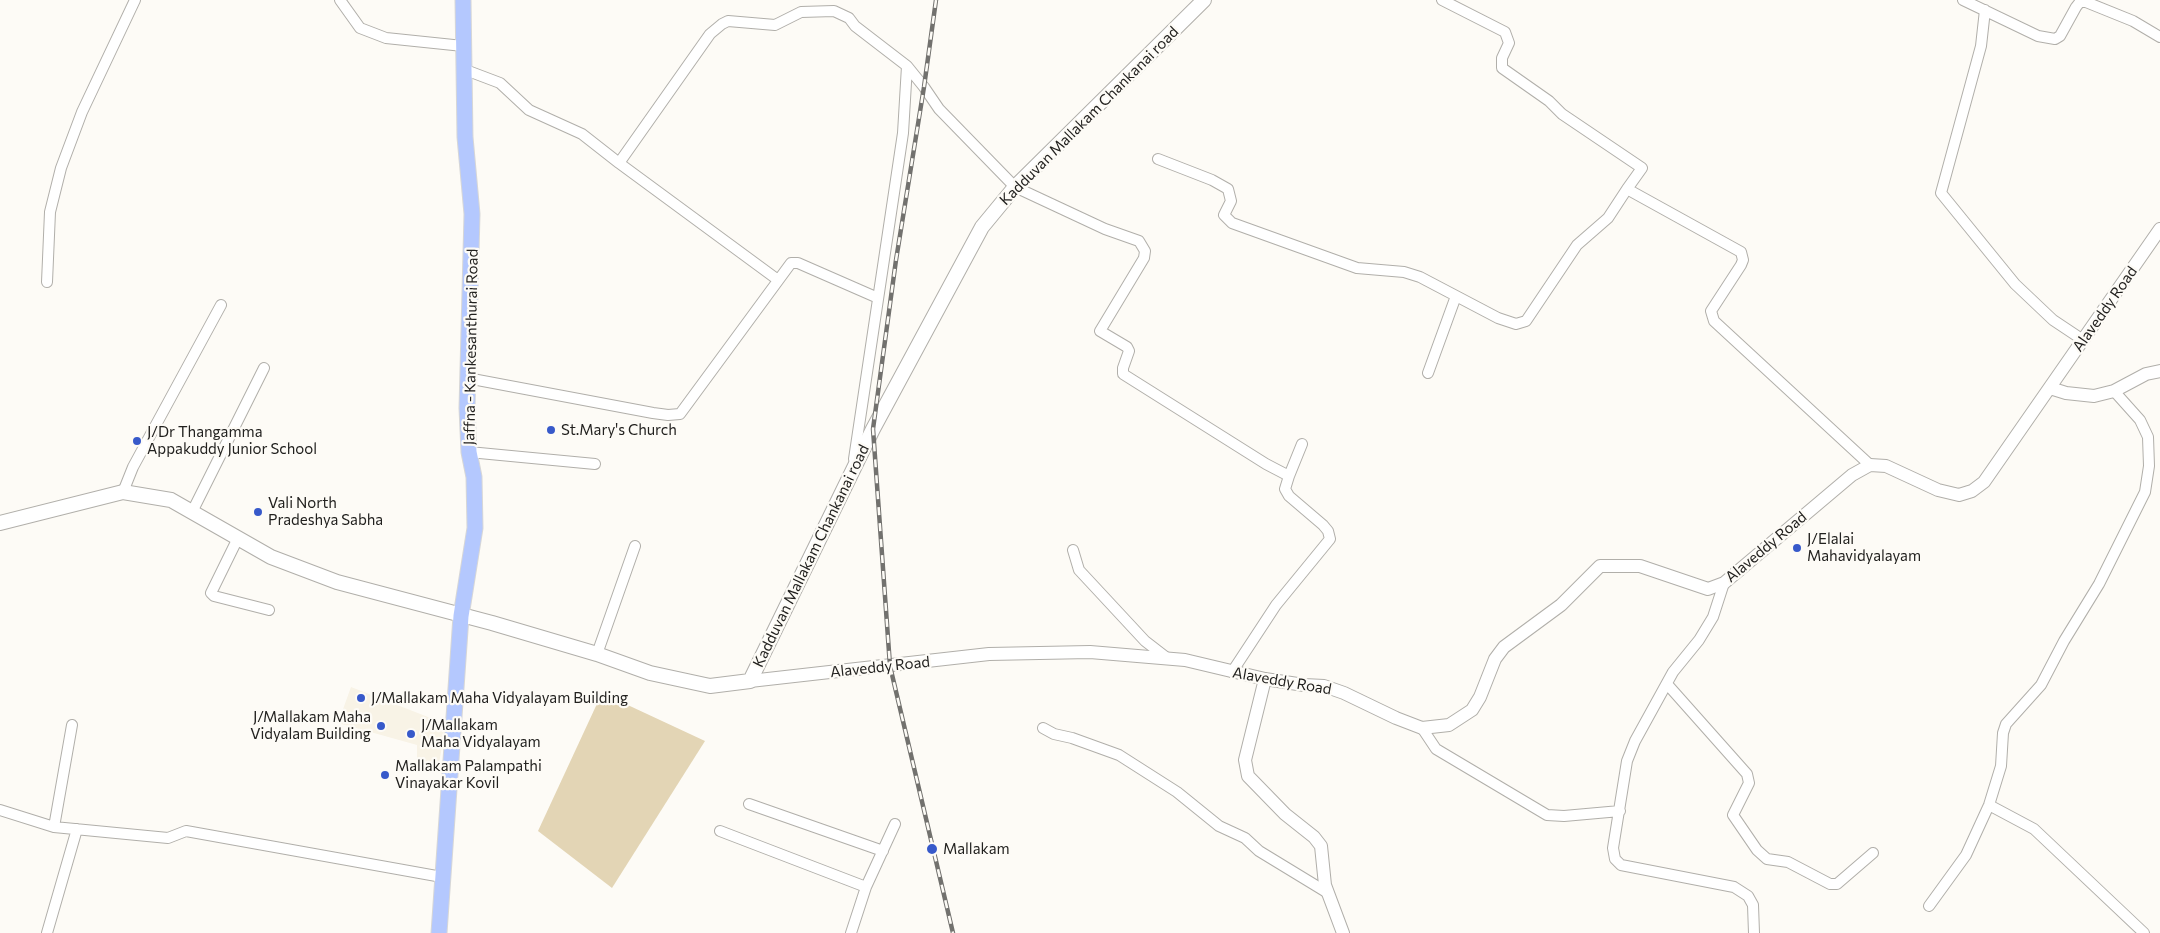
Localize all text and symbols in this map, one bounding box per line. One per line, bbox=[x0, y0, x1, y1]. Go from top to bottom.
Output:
street label: Kadduvan Mallakam Chankanai road bbox=[996, 23, 1182, 209]
street label: Jaffna - Kankesanthurai Road bbox=[460, 249, 482, 445]
street label: Alaveddy Road bbox=[2069, 263, 2141, 355]
place label: St.Mary's Church bbox=[561, 421, 677, 439]
place label: J/Dr Thangamma Appakuddy Junior School bbox=[147, 423, 317, 458]
marker: St.Mary's Church bbox=[545, 424, 557, 436]
marker: J/Dr Thangamma Appakuddy Junior School bbox=[131, 435, 143, 447]
street label: Kadduvan Mallakam Chankanai road bbox=[749, 442, 873, 670]
place label: Vali North Pradeshya Sabha bbox=[268, 494, 383, 529]
marker: Vali North Pradeshya Sabha bbox=[252, 506, 264, 518]
street label: Alaveddy Road bbox=[1722, 508, 1810, 586]
place label: J/Elalai Mahavidyalayam bbox=[1807, 530, 1921, 565]
marker: J/Elalai Mahavidyalayam bbox=[1791, 542, 1803, 554]
street label: Alaveddy Road bbox=[829, 653, 931, 681]
street label: Alaveddy Road bbox=[1231, 663, 1333, 699]
place label: J/Mallakam Maha Vidyalayam Building bbox=[371, 689, 628, 707]
marker: J/Mallakam Maha Vidyalayam Building bbox=[355, 692, 367, 704]
place label: J/Mallakam Maha Vidyalam Building bbox=[250, 708, 371, 743]
place label: J/Mallakam Maha Vidyalayam bbox=[421, 716, 541, 751]
marker: J/Mallakam Maha Vidyalam Building bbox=[375, 720, 387, 732]
marker: J/Mallakam Maha Vidyalayam bbox=[405, 728, 417, 740]
place label: Mallakam Palampathi Vinayakar Kovil bbox=[395, 757, 542, 792]
marker: Mallakam Palampathi Vinayakar Kovil bbox=[379, 769, 391, 781]
place label: Mallakam bbox=[943, 840, 1010, 858]
marker: Mallakam bbox=[925, 842, 939, 856]

